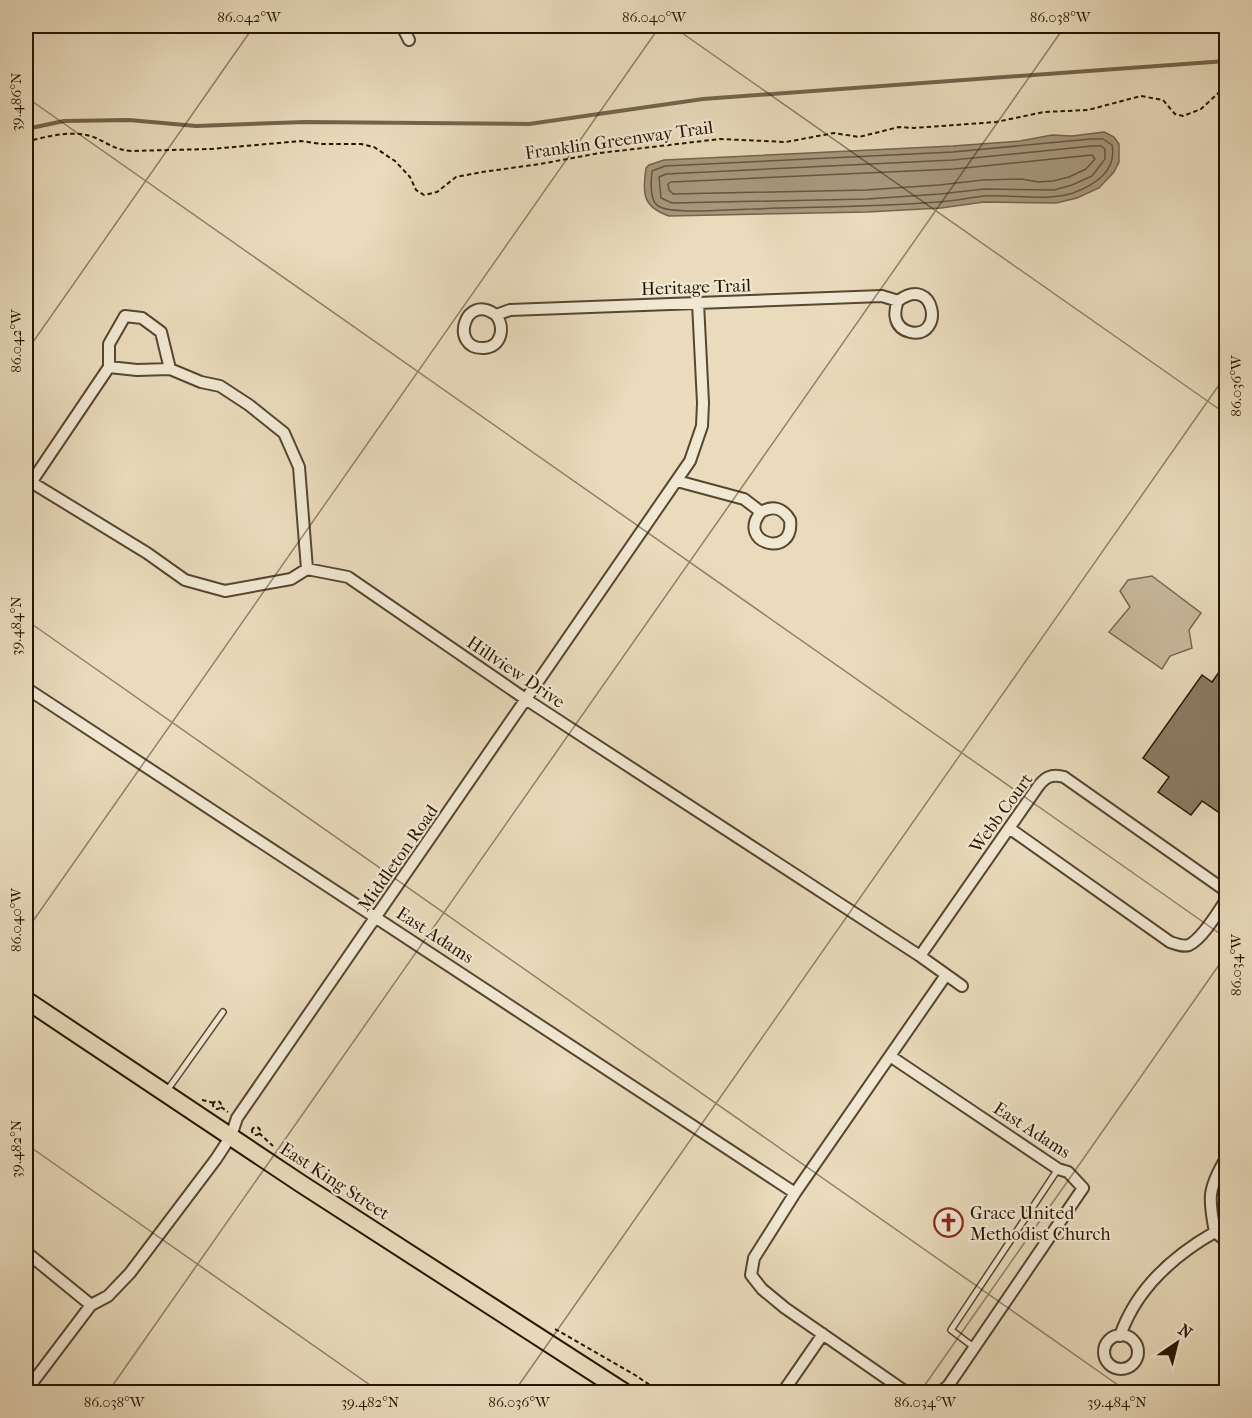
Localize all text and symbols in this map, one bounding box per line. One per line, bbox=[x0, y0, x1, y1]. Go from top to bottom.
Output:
text: 86.042°W bbox=[217, 8, 282, 26]
text: 86.040°W bbox=[622, 8, 687, 26]
text: 86.038°W bbox=[1030, 8, 1092, 26]
text: 39.486°N bbox=[7, 72, 25, 131]
street label: Franklin Greenway Trail bbox=[524, 117, 715, 164]
street label: Heritage Trail bbox=[641, 275, 751, 300]
text: 86.042°W bbox=[7, 308, 25, 373]
text: 86.036°W bbox=[1227, 354, 1245, 417]
text: 39.484°N bbox=[7, 596, 25, 656]
street label: Hillview Drive bbox=[463, 632, 569, 713]
street label: Webb Court bbox=[965, 769, 1038, 858]
street label: Middleton Road bbox=[354, 801, 443, 915]
text: 86.040°W bbox=[7, 887, 25, 952]
street label: East Adams bbox=[392, 903, 477, 968]
text: 86.034°W bbox=[1227, 933, 1245, 996]
street label: East Adams bbox=[989, 1098, 1074, 1163]
text: 39.482°N bbox=[7, 1119, 25, 1178]
street label: East King Street bbox=[276, 1138, 394, 1225]
place label: Grace United Methodist Church bbox=[970, 1203, 1111, 1245]
church icon: Grace United Methodist Church bbox=[933, 1207, 965, 1239]
north arrow bbox=[1147, 1313, 1207, 1373]
text: N bbox=[1175, 1320, 1196, 1343]
text: 86.038°W bbox=[84, 1393, 146, 1411]
text: 39.482°N bbox=[341, 1393, 400, 1411]
text: 86.036°W bbox=[488, 1393, 551, 1411]
text: 86.034°W bbox=[894, 1393, 957, 1411]
text: 39.484°N bbox=[1087, 1393, 1147, 1411]

